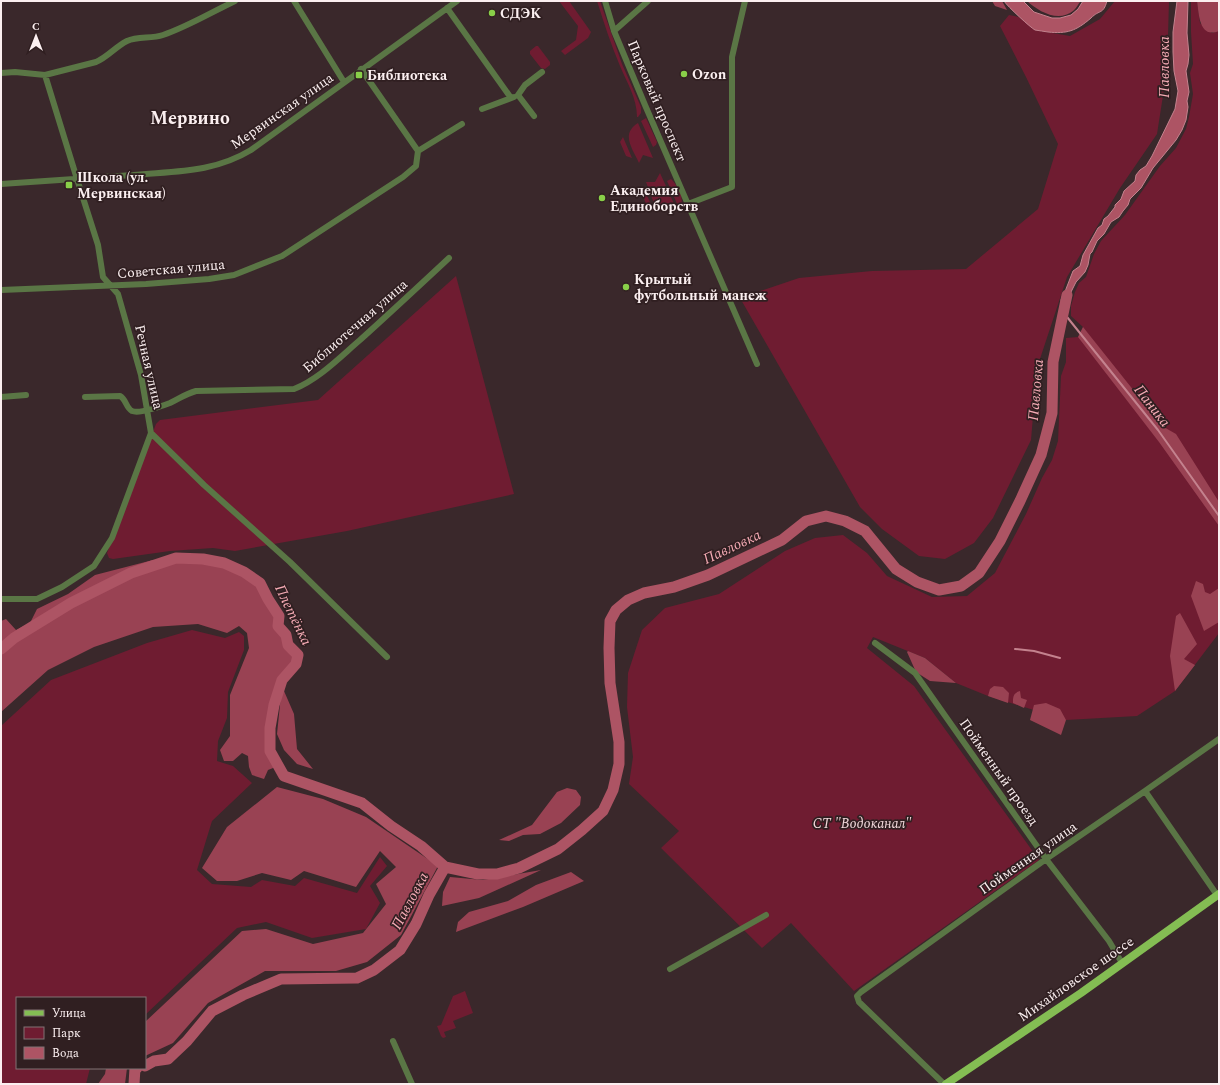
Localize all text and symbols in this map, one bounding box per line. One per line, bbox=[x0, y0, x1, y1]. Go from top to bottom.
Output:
place label: СДЭК bbox=[500, 3, 541, 24]
marker: СДЭК bbox=[487, 8, 497, 18]
north arrow bbox=[16, 16, 56, 56]
text: С bbox=[32, 18, 40, 35]
water label: Павловка bbox=[1153, 36, 1176, 98]
street label: Парковый проспект bbox=[622, 37, 692, 165]
place label: Ozon bbox=[692, 64, 727, 85]
place label: Библиотека bbox=[367, 65, 448, 86]
street label: Мервинская улица bbox=[226, 67, 338, 155]
marker: Ozon bbox=[679, 69, 689, 79]
marker: Библиотека bbox=[354, 70, 364, 80]
district label: Мервино bbox=[150, 105, 230, 132]
place label: Школа (ул. Мервинская) bbox=[77, 167, 166, 204]
marker: Школа (ул. Мервинская) bbox=[64, 180, 74, 190]
place label: Академия Единоборств bbox=[610, 180, 699, 217]
marker: Академия Единоборств bbox=[597, 193, 607, 203]
street label: Советская улица bbox=[116, 254, 226, 284]
place label: Крытый футбольный манеж bbox=[634, 269, 767, 306]
street label: Библиотечная улица bbox=[298, 274, 413, 378]
marker: Крытый футбольный манеж bbox=[621, 282, 631, 292]
street label: Речная улица bbox=[129, 323, 169, 412]
water label: Павловка bbox=[1022, 358, 1050, 422]
water label: Паника bbox=[1128, 380, 1176, 433]
water label: Павловка bbox=[699, 523, 765, 570]
water label: Плетёнка bbox=[268, 581, 318, 650]
street label: Пойменный проезд bbox=[954, 714, 1044, 830]
park label: СТ "Водоканал" bbox=[813, 813, 912, 834]
street label: Пойменная улица bbox=[975, 816, 1082, 900]
water label: Павловка bbox=[385, 868, 435, 934]
street label: Михайловское шоссе bbox=[1014, 931, 1138, 1027]
legend bbox=[16, 997, 146, 1069]
text: Улица bbox=[52, 1004, 86, 1023]
text: Парк bbox=[52, 1024, 81, 1043]
text: Вода bbox=[52, 1044, 79, 1063]

